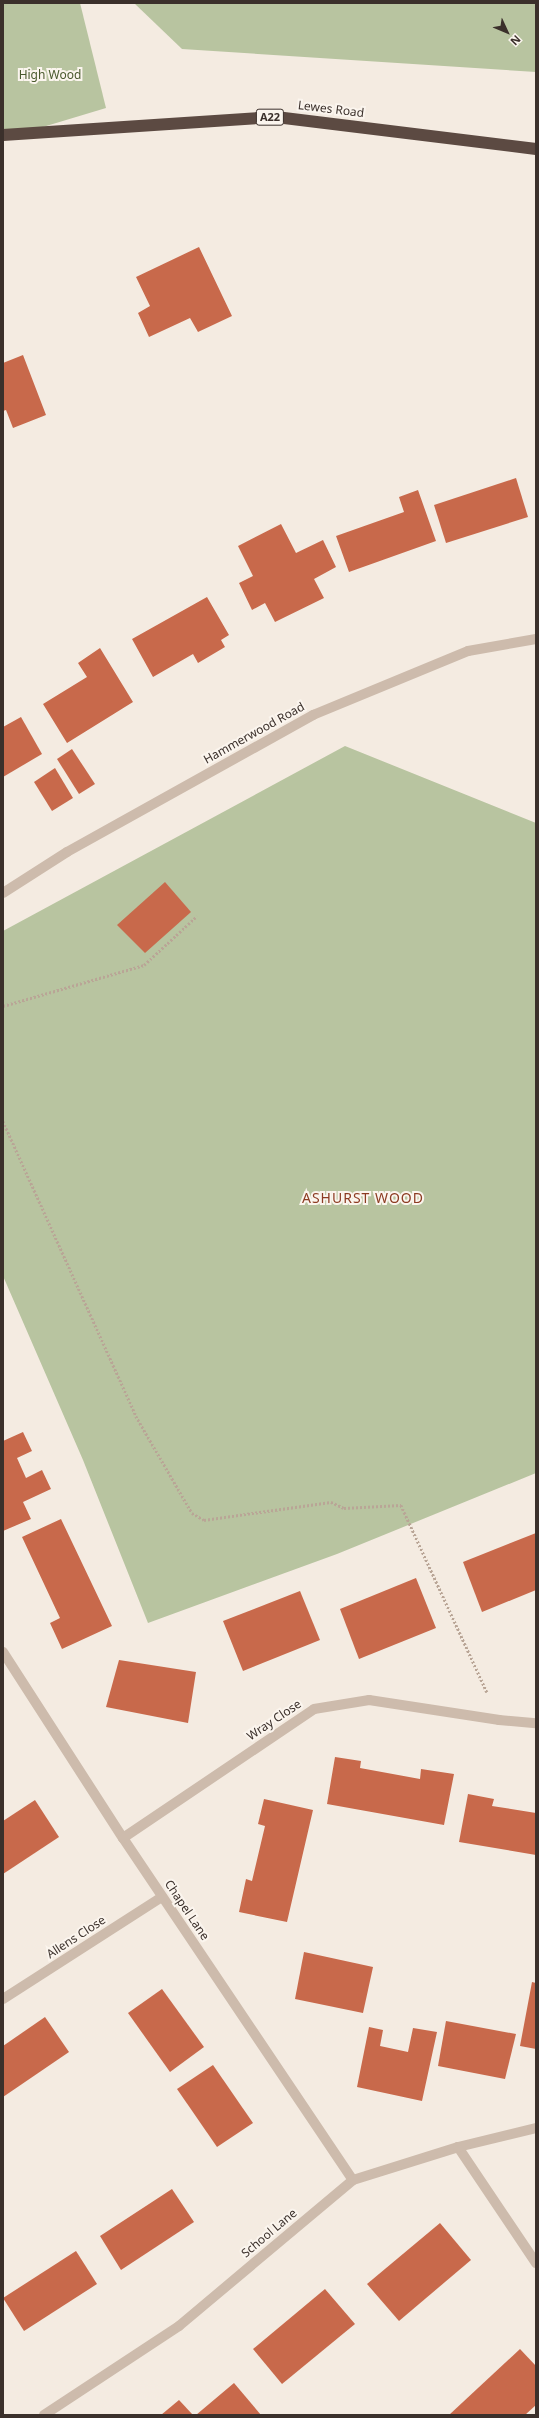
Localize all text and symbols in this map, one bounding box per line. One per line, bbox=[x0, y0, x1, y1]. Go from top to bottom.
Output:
north arrow bbox=[487, 12, 527, 52]
text: N bbox=[507, 32, 525, 49]
park label: High Wood bbox=[19, 68, 81, 82]
street label: Lewes Road bbox=[297, 98, 365, 120]
road number: A22 bbox=[255, 108, 285, 126]
street label: Hammerwood Road bbox=[201, 699, 307, 767]
district label: ASHURST WOOD bbox=[302, 1190, 424, 1206]
street label: Wray Close bbox=[244, 1697, 304, 1743]
street label: Chapel Lane bbox=[162, 1877, 212, 1943]
street label: Allens Close bbox=[44, 1913, 108, 1961]
street label: School Lane bbox=[238, 2206, 300, 2260]

